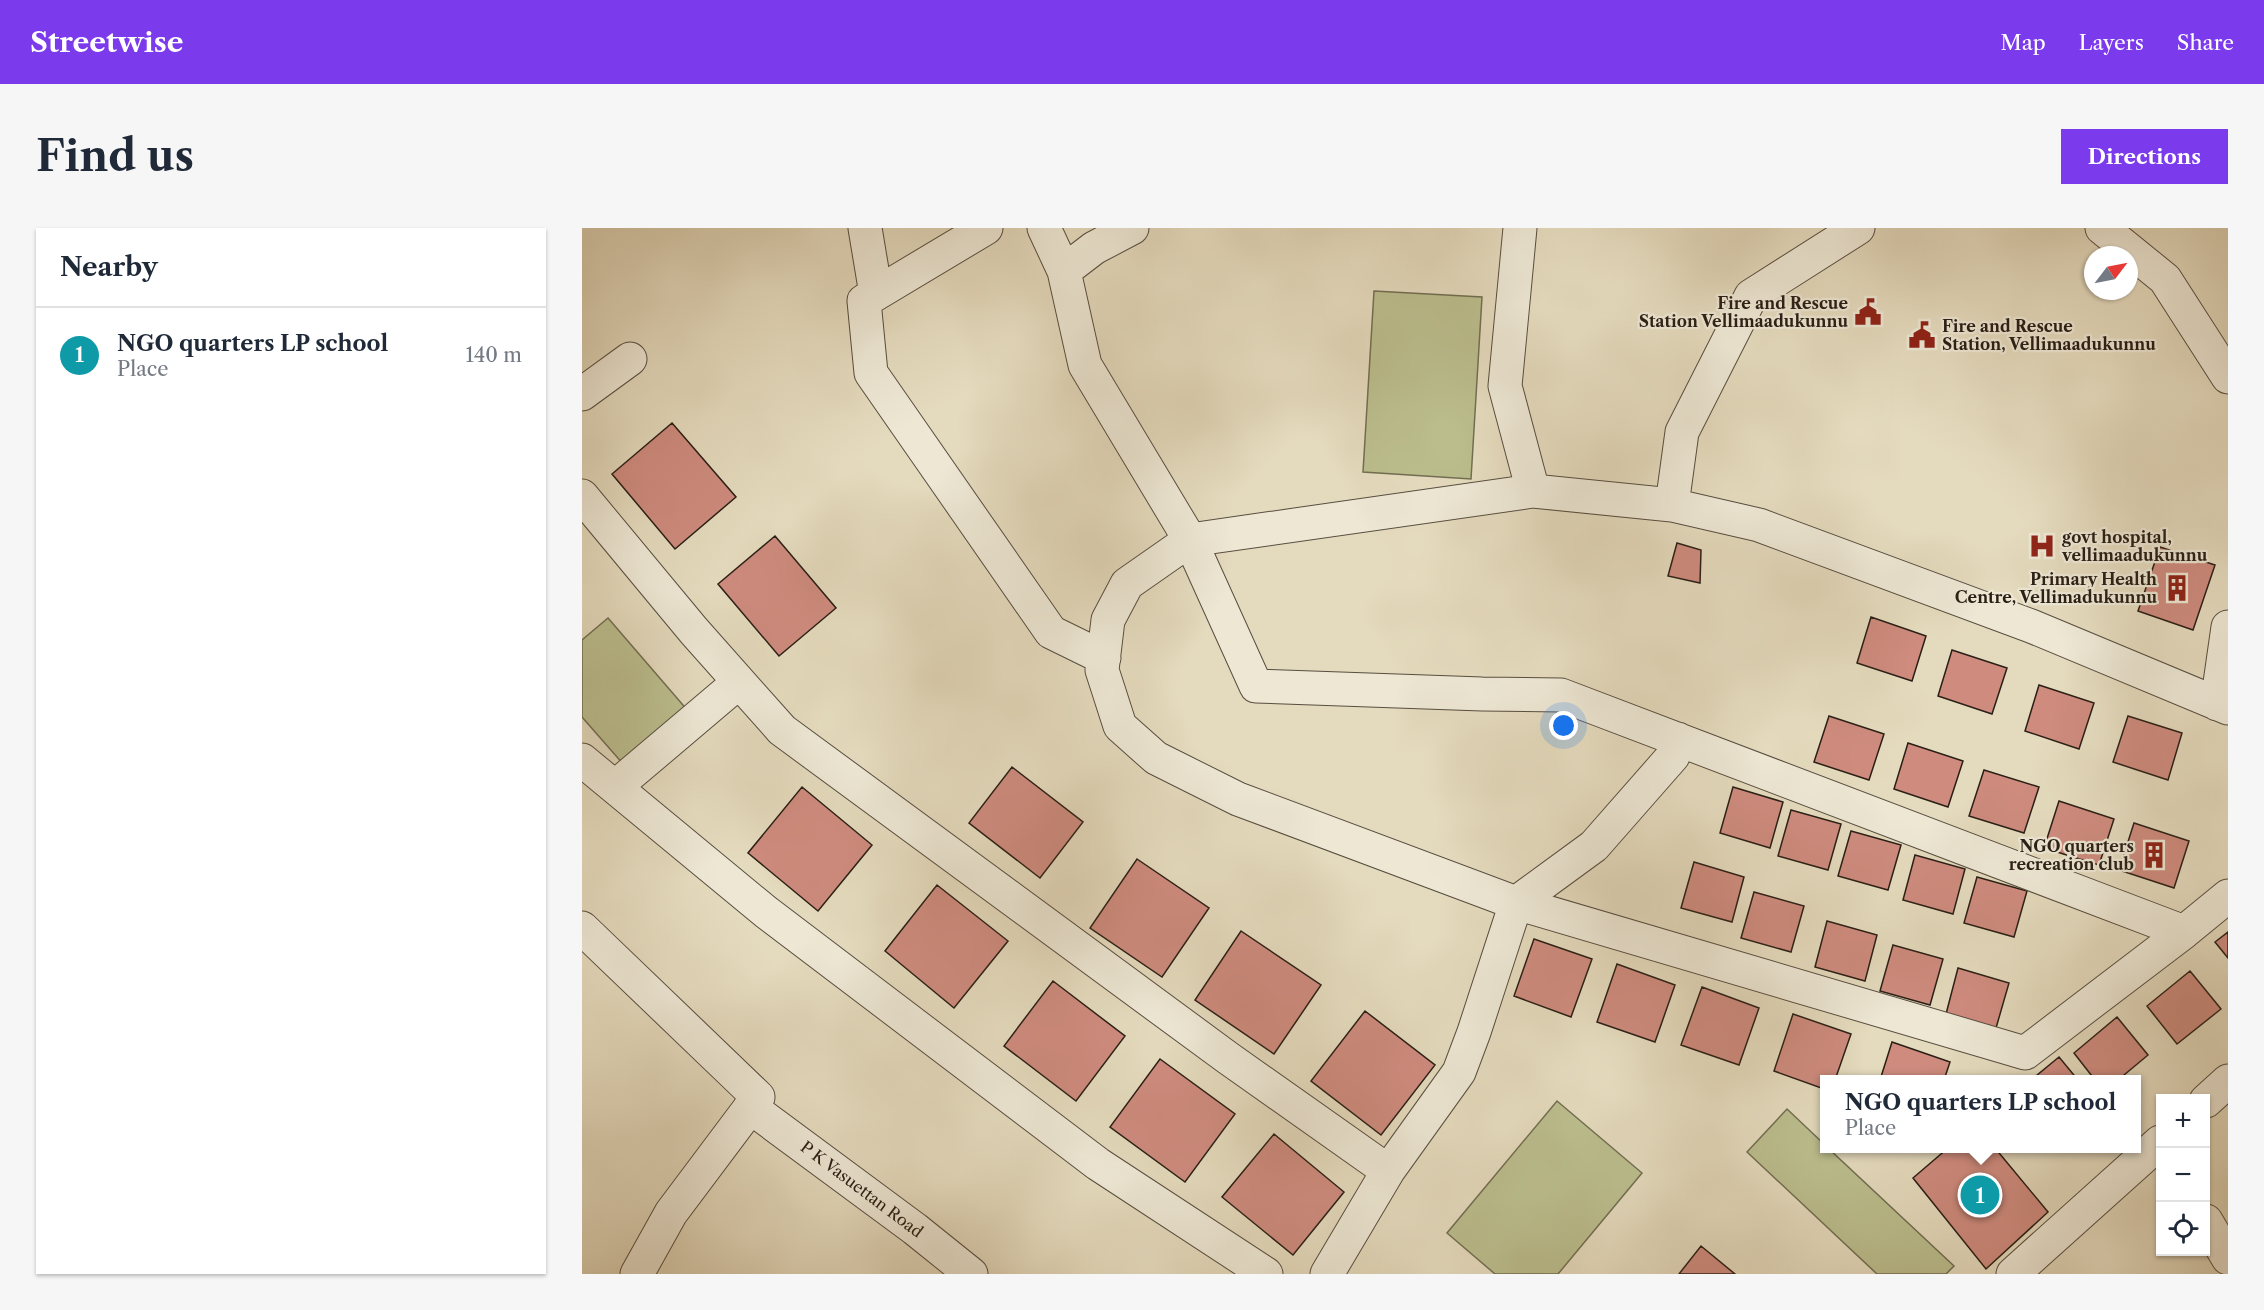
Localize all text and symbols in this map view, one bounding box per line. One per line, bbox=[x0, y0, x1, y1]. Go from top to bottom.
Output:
text: Streetwise bbox=[30, 25, 184, 59]
text: Map bbox=[2001, 30, 2046, 55]
text: Layers bbox=[2079, 30, 2144, 55]
text: Share bbox=[2177, 30, 2234, 55]
button: Directions bbox=[2061, 129, 2228, 184]
text: Find us bbox=[36, 130, 194, 182]
north arrow bbox=[2084, 246, 2138, 300]
text: Nearby bbox=[60, 251, 158, 283]
place label: Fire and Rescue Station Vellimaadukunnu bbox=[1639, 293, 1848, 331]
public building icon: Fire and Rescue Station Vellimaadukunnu bbox=[1853, 297, 1883, 327]
place label: Fire and Rescue Station, Vellimaadukunnu bbox=[1942, 316, 2156, 354]
public building icon: Fire and Rescue Station, Vellimaadukunnu bbox=[1907, 320, 1937, 350]
text: NGO quarters LP school bbox=[117, 330, 388, 357]
text: 1 bbox=[75, 343, 84, 367]
text: 140 m bbox=[465, 343, 522, 367]
text: Place bbox=[117, 357, 168, 381]
place label: govt hospital, vellimaadukunnu bbox=[2061, 527, 2208, 565]
hospital icon: govt hospital, vellimaadukunnu bbox=[2027, 531, 2057, 561]
place label: Primary Health Centre, Vellimadukunnu bbox=[1955, 569, 2157, 607]
building icon: Primary Health Centre, Vellimadukunnu bbox=[2162, 573, 2192, 603]
your location bbox=[1549, 711, 1578, 740]
place label: NGO quarters recreation club bbox=[2009, 836, 2134, 874]
building icon: NGO quarters recreation club bbox=[2139, 840, 2169, 870]
popup bbox=[1820, 1075, 2141, 1153]
text: NGO quarters LP school bbox=[1845, 1089, 2116, 1116]
map controls bbox=[2156, 1094, 2210, 1256]
button: + bbox=[2156, 1094, 2210, 1148]
text: Place bbox=[1845, 1116, 1896, 1140]
street label: P K Vasuettan Road bbox=[797, 1136, 927, 1242]
button: − bbox=[2156, 1148, 2210, 1202]
pin: 1 bbox=[1960, 1172, 2000, 1218]
button: locate bbox=[2156, 1202, 2210, 1256]

